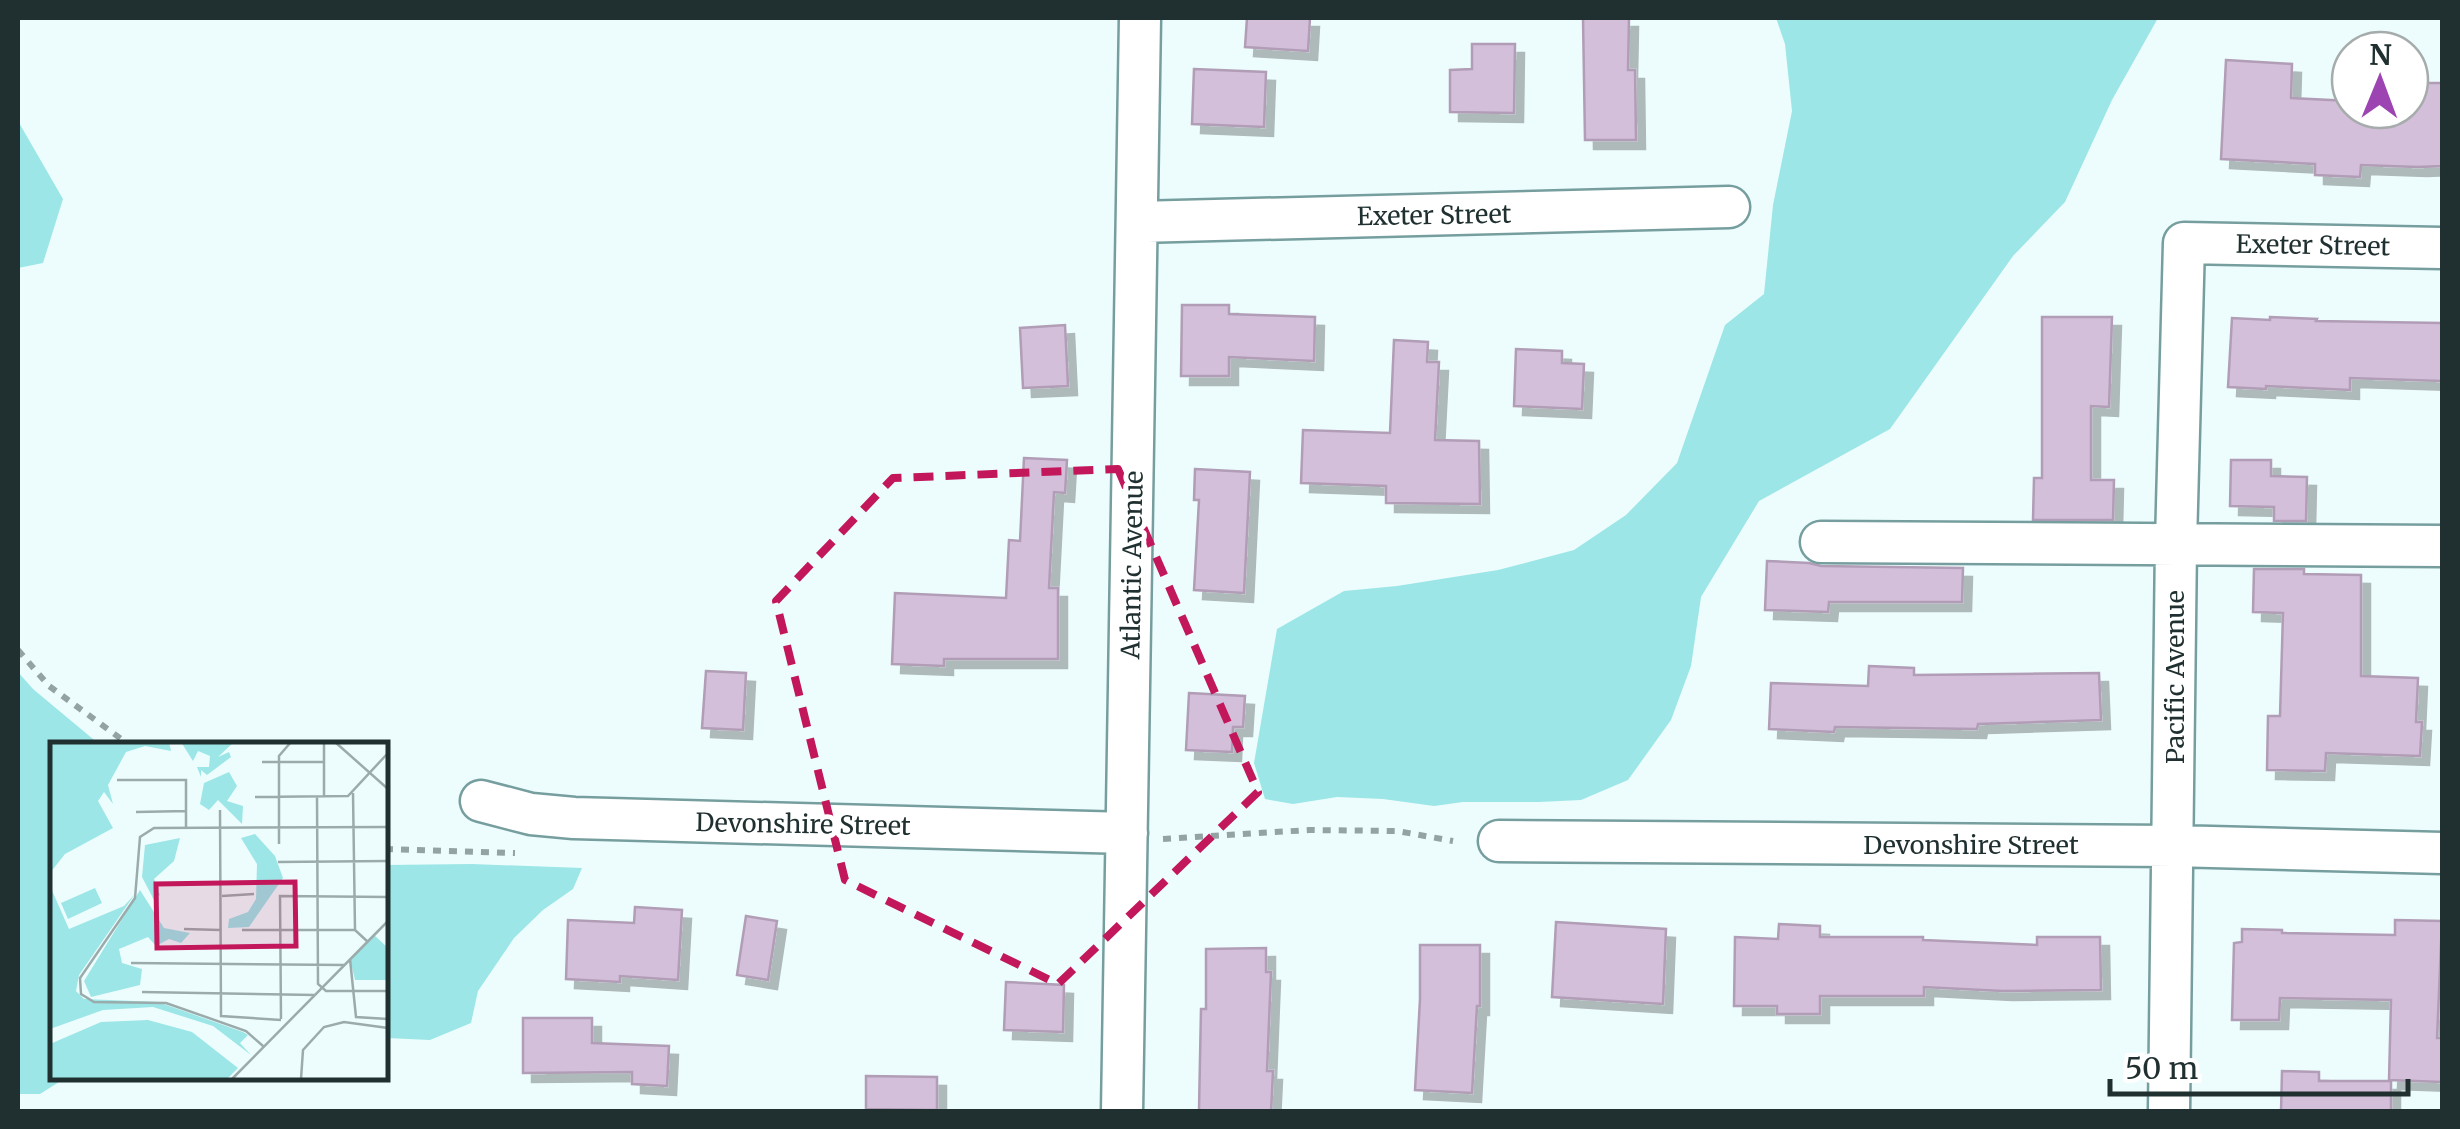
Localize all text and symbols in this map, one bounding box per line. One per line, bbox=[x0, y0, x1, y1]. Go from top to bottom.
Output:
north arrow bbox=[2330, 30, 2430, 130]
text: N bbox=[2369, 37, 2392, 73]
street label: Exeter Street bbox=[1356, 198, 1512, 232]
street label: Exeter Street bbox=[2235, 228, 2391, 262]
street label: Atlantic Avenue bbox=[1114, 471, 1150, 660]
street label: Pacific Avenue bbox=[2159, 590, 2191, 764]
inset map bbox=[50, 742, 388, 1079]
street label: Devonshire Street bbox=[695, 806, 911, 842]
street label: Devonshire Street bbox=[1863, 829, 2079, 861]
scale bar bbox=[2110, 1034, 2408, 1096]
text: 50 m bbox=[2125, 1049, 2198, 1087]

